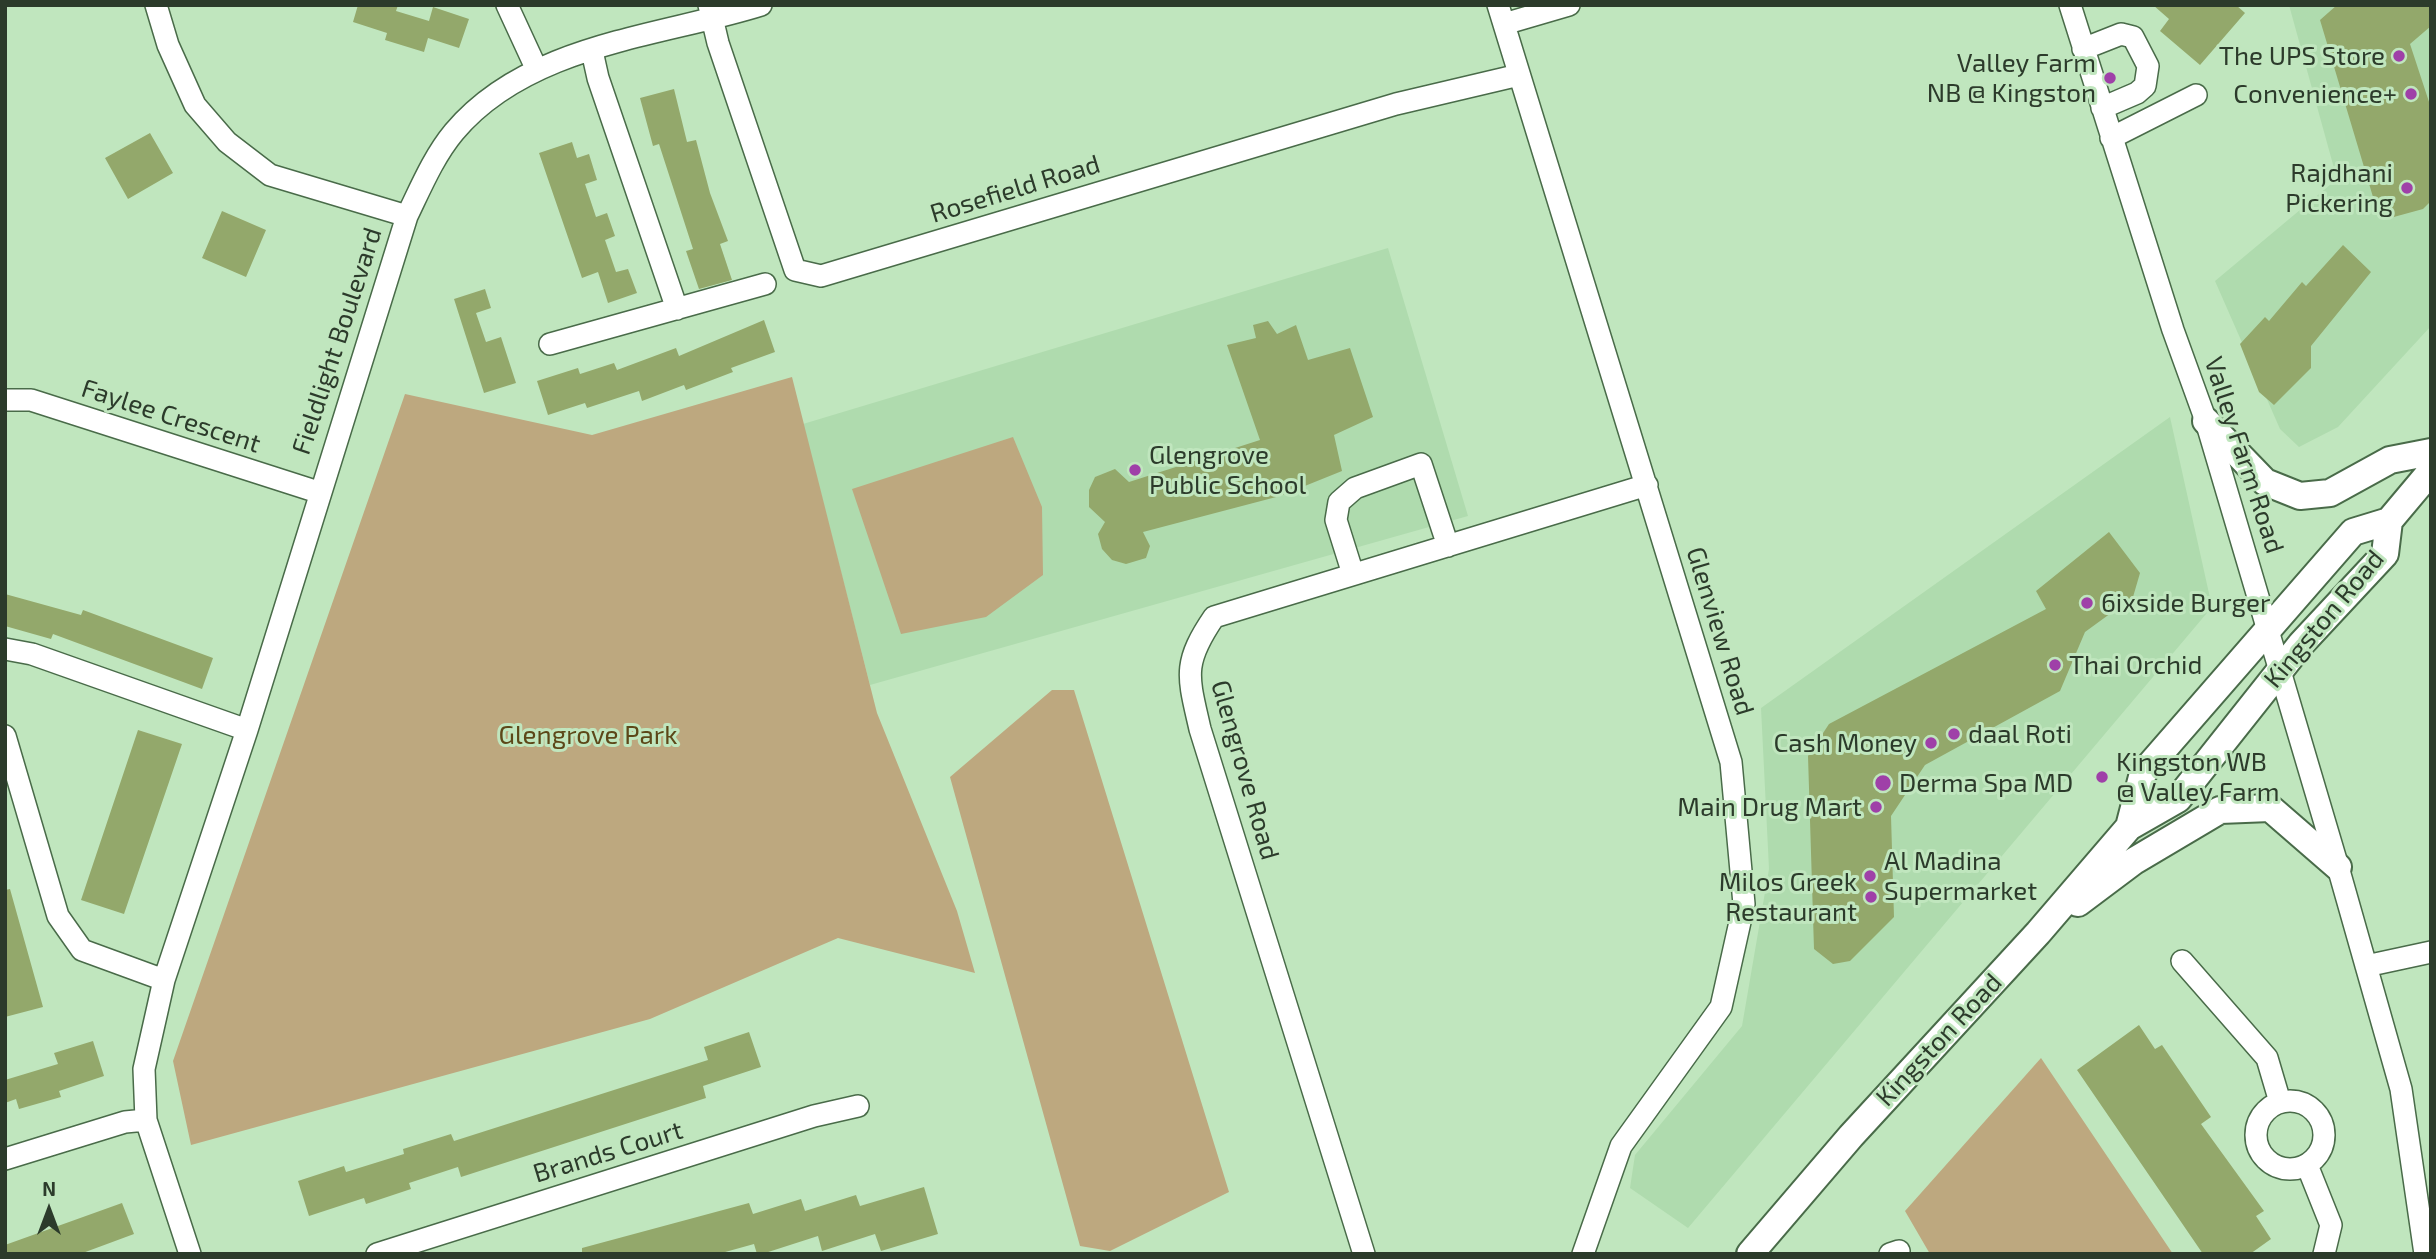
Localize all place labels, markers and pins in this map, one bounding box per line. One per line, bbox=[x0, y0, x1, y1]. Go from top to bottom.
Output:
place label: The UPS Store bbox=[2219, 40, 2385, 72]
place label: Valley Farm NB @ Kingston bbox=[1927, 47, 2096, 108]
marker: The UPS Store bbox=[2391, 48, 2407, 64]
marker: Valley Farm NB @ Kingston bbox=[2102, 70, 2118, 86]
place label: Convenience+ bbox=[2233, 78, 2397, 110]
marker: Convenience+ bbox=[2403, 86, 2419, 102]
place label: Rajdhani Pickering bbox=[2285, 157, 2393, 218]
marker: Rajdhani Pickering bbox=[2399, 180, 2415, 196]
place label: Glengrove Public School bbox=[1149, 439, 1306, 500]
marker: Glengrove Public School bbox=[1127, 462, 1143, 478]
place label: 6ixside Burger bbox=[2101, 587, 2270, 619]
marker: 6ixside Burger bbox=[2079, 595, 2095, 611]
place label: Thai Orchid bbox=[2069, 649, 2202, 681]
marker: Thai Orchid bbox=[2047, 657, 2063, 673]
place label: daal Roti bbox=[1968, 718, 2072, 750]
marker: daal Roti bbox=[1946, 726, 1962, 742]
place label: Cash Money bbox=[1773, 727, 1917, 759]
marker: Cash Money bbox=[1923, 735, 1939, 751]
place label: Kingston WB @ Valley Farm bbox=[2116, 746, 2280, 808]
place label: Derma Spa MD bbox=[1899, 767, 2073, 799]
marker: Kingston WB @ Valley Farm bbox=[2094, 769, 2110, 785]
marker: Derma Spa MD bbox=[1873, 773, 1893, 793]
place label: Main Drug Mart bbox=[1677, 791, 1862, 823]
marker: Main Drug Mart bbox=[1868, 799, 1884, 815]
place label: Al Madina Supermarket bbox=[1884, 845, 2037, 906]
place label: Milos Greek Restaurant bbox=[1719, 866, 1857, 928]
marker: Al Madina Supermarket bbox=[1862, 868, 1878, 884]
marker: Milos Greek Restaurant bbox=[1863, 889, 1879, 905]

